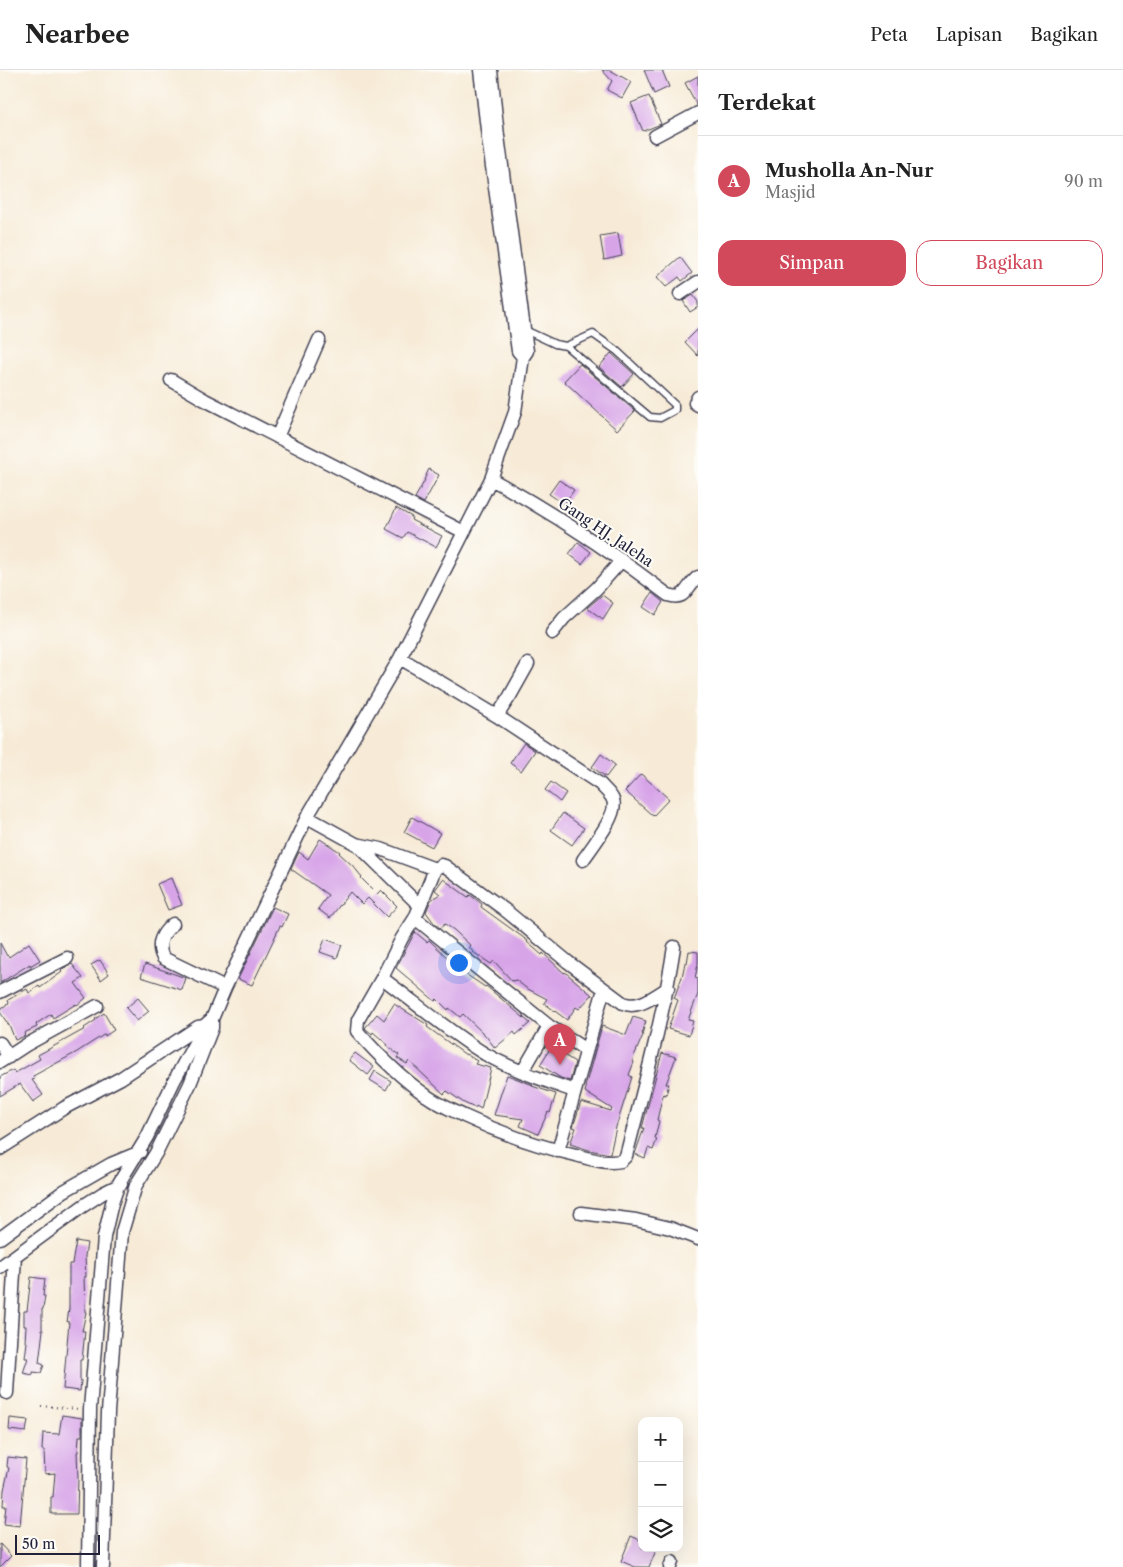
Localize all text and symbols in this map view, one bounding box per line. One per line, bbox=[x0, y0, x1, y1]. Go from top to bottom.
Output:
text: Nearbee bbox=[25, 20, 130, 49]
text: Peta bbox=[870, 24, 908, 46]
text: Lapisan bbox=[936, 24, 1002, 46]
text: Bagikan bbox=[1030, 24, 1098, 46]
text: Terdekat bbox=[718, 90, 816, 115]
text: Musholla An-Nur bbox=[765, 159, 933, 182]
text: A bbox=[728, 171, 740, 191]
text: 90 m bbox=[1064, 171, 1103, 191]
text: Masjid bbox=[765, 182, 816, 202]
button: Simpan bbox=[718, 240, 906, 286]
button: Bagikan bbox=[916, 240, 1103, 286]
street label: Gang HJ. Jaleha bbox=[555, 493, 657, 571]
your location bbox=[446, 950, 472, 976]
pin: A bbox=[544, 1024, 576, 1065]
map controls bbox=[638, 1417, 683, 1552]
button: + bbox=[638, 1417, 683, 1462]
button: − bbox=[638, 1462, 683, 1507]
button: layers bbox=[638, 1507, 683, 1552]
scale bar bbox=[15, 1532, 100, 1555]
text: 50 m bbox=[22, 1535, 55, 1553]

